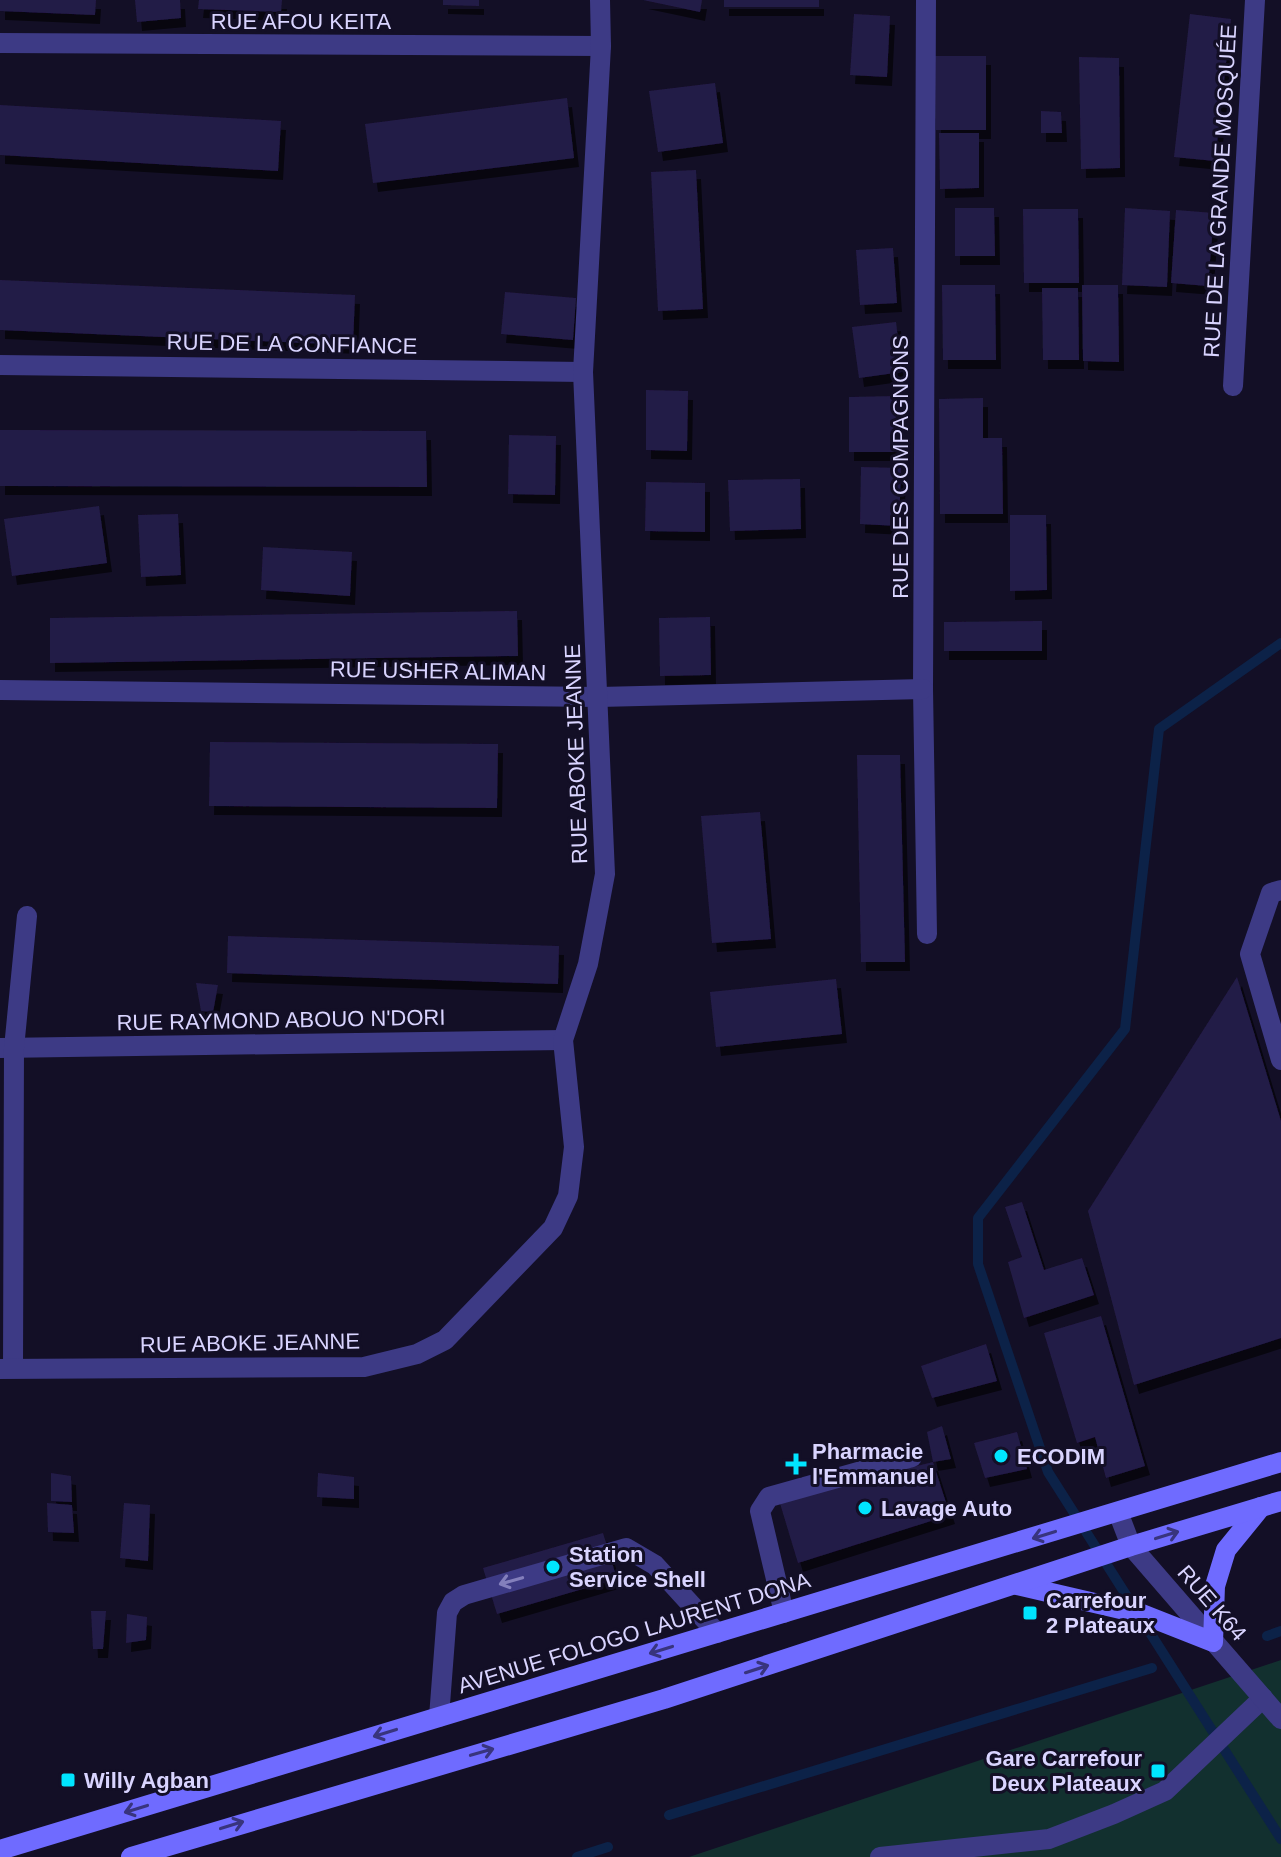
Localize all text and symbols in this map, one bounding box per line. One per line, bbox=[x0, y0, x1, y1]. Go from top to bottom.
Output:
street label: RUE AFOU KEITA bbox=[211, 9, 392, 34]
street label: RUE DE LA GRANDE MOSQUÉE bbox=[1199, 24, 1241, 358]
street label: RUE DE LA CONFIANCE bbox=[166, 329, 418, 359]
street label: RUE DES COMPAGNONS bbox=[888, 335, 913, 599]
street label: RUE ABOKE JEANNE bbox=[560, 644, 592, 864]
street label: RUE USHER ALIMAN bbox=[330, 657, 546, 685]
street label: RUE RAYMOND ABOUO N'DORI bbox=[116, 1005, 446, 1035]
street label: RUE ABOKE JEANNE bbox=[140, 1329, 360, 1357]
place label: Pharmacie l'Emmanuel bbox=[812, 1439, 935, 1489]
place label: ECODIM bbox=[1017, 1444, 1105, 1469]
marker: ECODIM bbox=[992, 1447, 1010, 1465]
marker: Pharmacie l'Emmanuel bbox=[787, 1455, 805, 1473]
place label: Lavage Auto bbox=[881, 1496, 1012, 1521]
marker: Lavage Auto bbox=[856, 1499, 874, 1517]
one-way arrow bbox=[1154, 1527, 1180, 1542]
one-way arrow bbox=[1031, 1528, 1057, 1543]
place label: Station Service Shell bbox=[569, 1542, 706, 1592]
marker: Station Service Shell bbox=[544, 1558, 562, 1576]
street label: RUE K64 bbox=[1172, 1560, 1252, 1646]
street label: AVENUE FOLOGO LAURENT DONA bbox=[455, 1567, 814, 1699]
one-way arrow bbox=[498, 1574, 524, 1589]
place label: Carrefour 2 Plateaux bbox=[1046, 1588, 1156, 1638]
marker: Carrefour 2 Plateaux bbox=[1021, 1604, 1039, 1622]
one-way arrow bbox=[648, 1643, 674, 1658]
one-way arrow bbox=[745, 1660, 770, 1675]
one-way arrow bbox=[373, 1727, 398, 1741]
one-way arrow bbox=[468, 1744, 494, 1759]
place label: Gare Carrefour Deux Plateaux bbox=[985, 1746, 1143, 1796]
marker: Gare Carrefour Deux Plateaux bbox=[1149, 1762, 1167, 1780]
place label: Willy Agban bbox=[84, 1768, 209, 1793]
marker: Willy Agban bbox=[59, 1771, 77, 1789]
one-way arrow bbox=[124, 1802, 149, 1817]
one-way arrow bbox=[219, 1817, 245, 1832]

